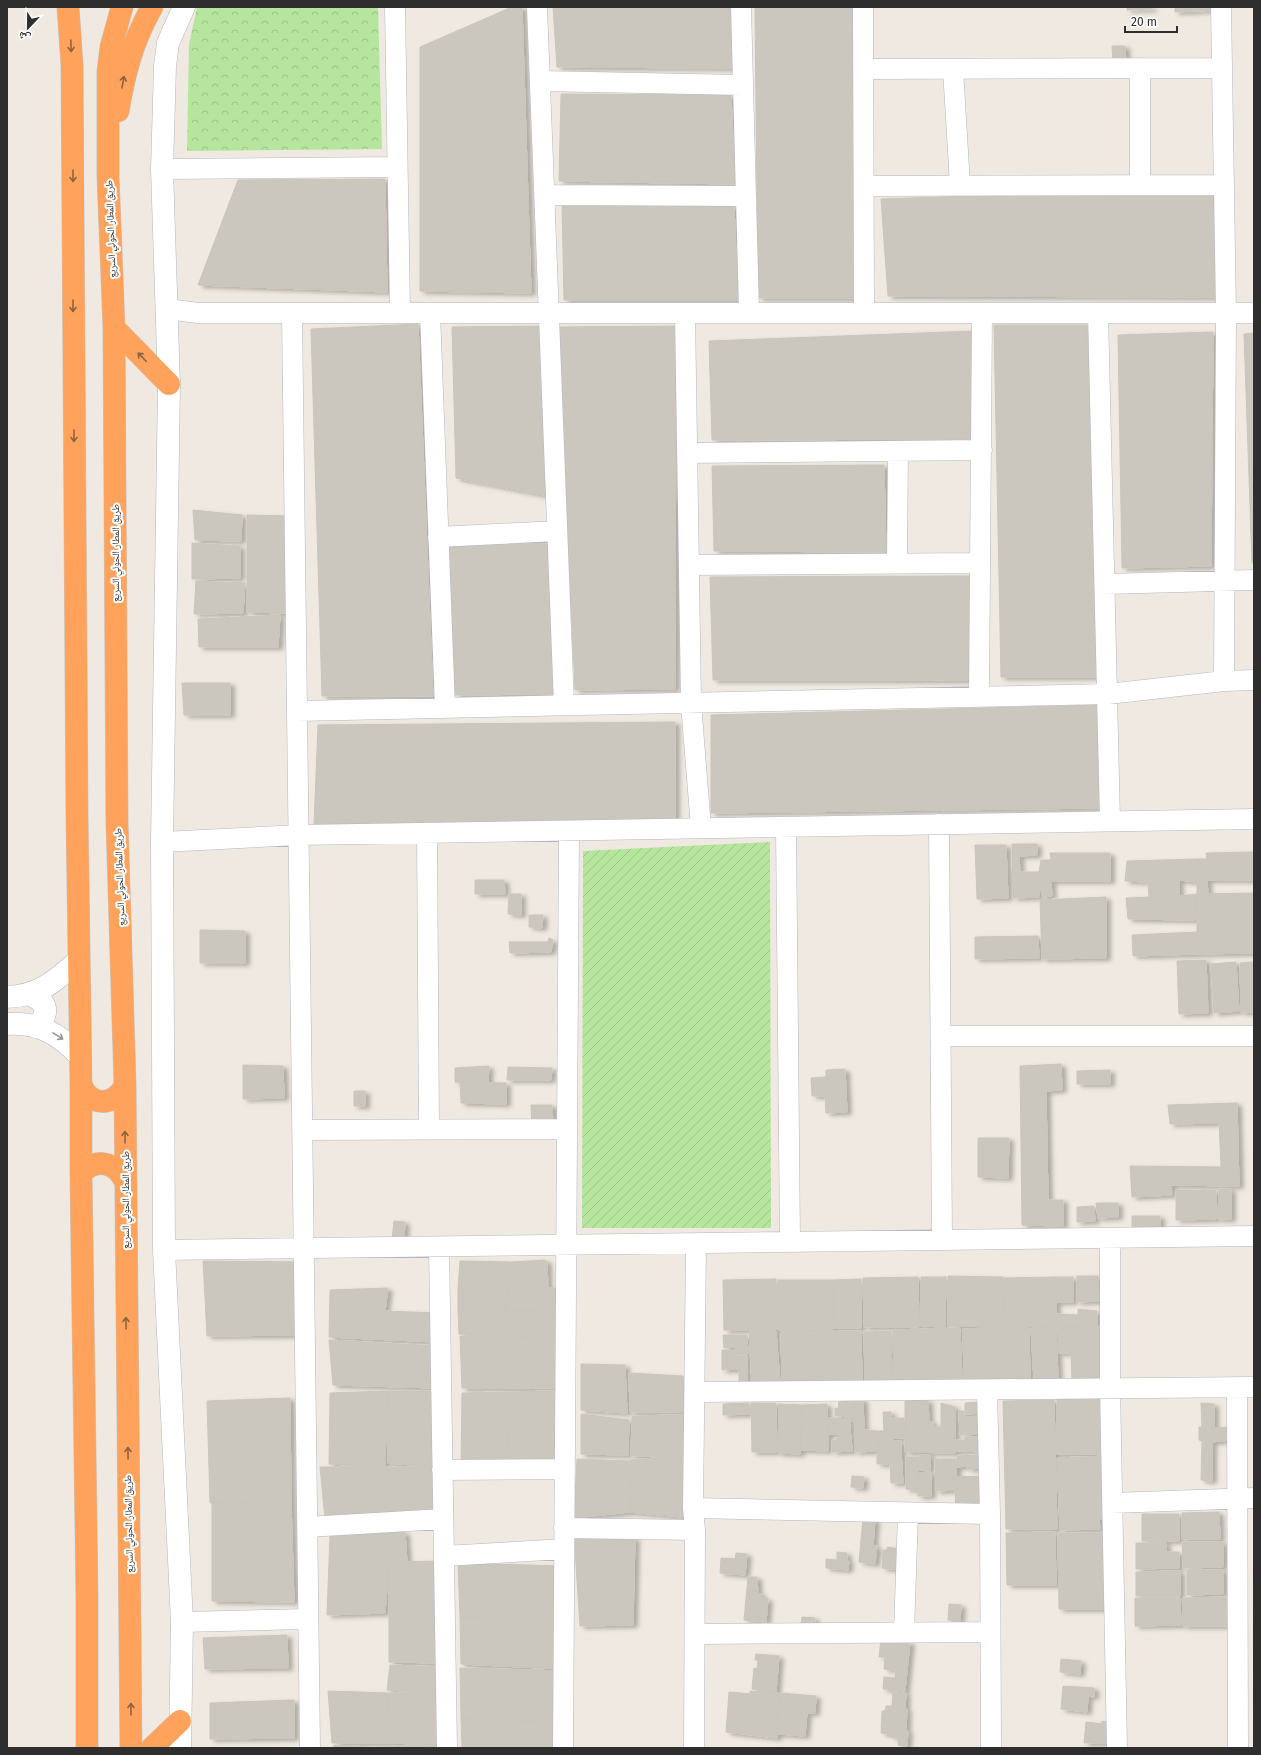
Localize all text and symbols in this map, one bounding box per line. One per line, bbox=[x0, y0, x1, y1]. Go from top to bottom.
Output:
north arrow bbox=[8, 8, 48, 48]
scale bar bbox=[1125, 8, 1177, 34]
text: 20 m bbox=[1131, 15, 1157, 29]
text: ش bbox=[16, 28, 33, 45]
one-way arrow bbox=[68, 39, 75, 52]
one-way arrow bbox=[119, 76, 127, 89]
one-way arrow bbox=[69, 169, 77, 182]
street label: طريق المطار الحولي السريع bbox=[103, 179, 120, 278]
one-way arrow bbox=[70, 299, 77, 312]
one-way arrow bbox=[137, 352, 147, 362]
one-way arrow bbox=[70, 429, 78, 442]
street label: طريق المطار الحولي السريع bbox=[110, 504, 124, 602]
street label: طريق المطار الحولي السريع bbox=[112, 827, 129, 926]
one-way arrow bbox=[52, 1032, 63, 1041]
one-way arrow bbox=[121, 1131, 129, 1144]
street label: طريق المطار الحولي السريع bbox=[120, 1151, 134, 1249]
one-way arrow bbox=[122, 1317, 130, 1330]
one-way arrow bbox=[124, 1447, 132, 1460]
street label: طريق المطار الحولي السريع bbox=[122, 1474, 137, 1573]
one-way arrow bbox=[127, 1703, 135, 1716]

